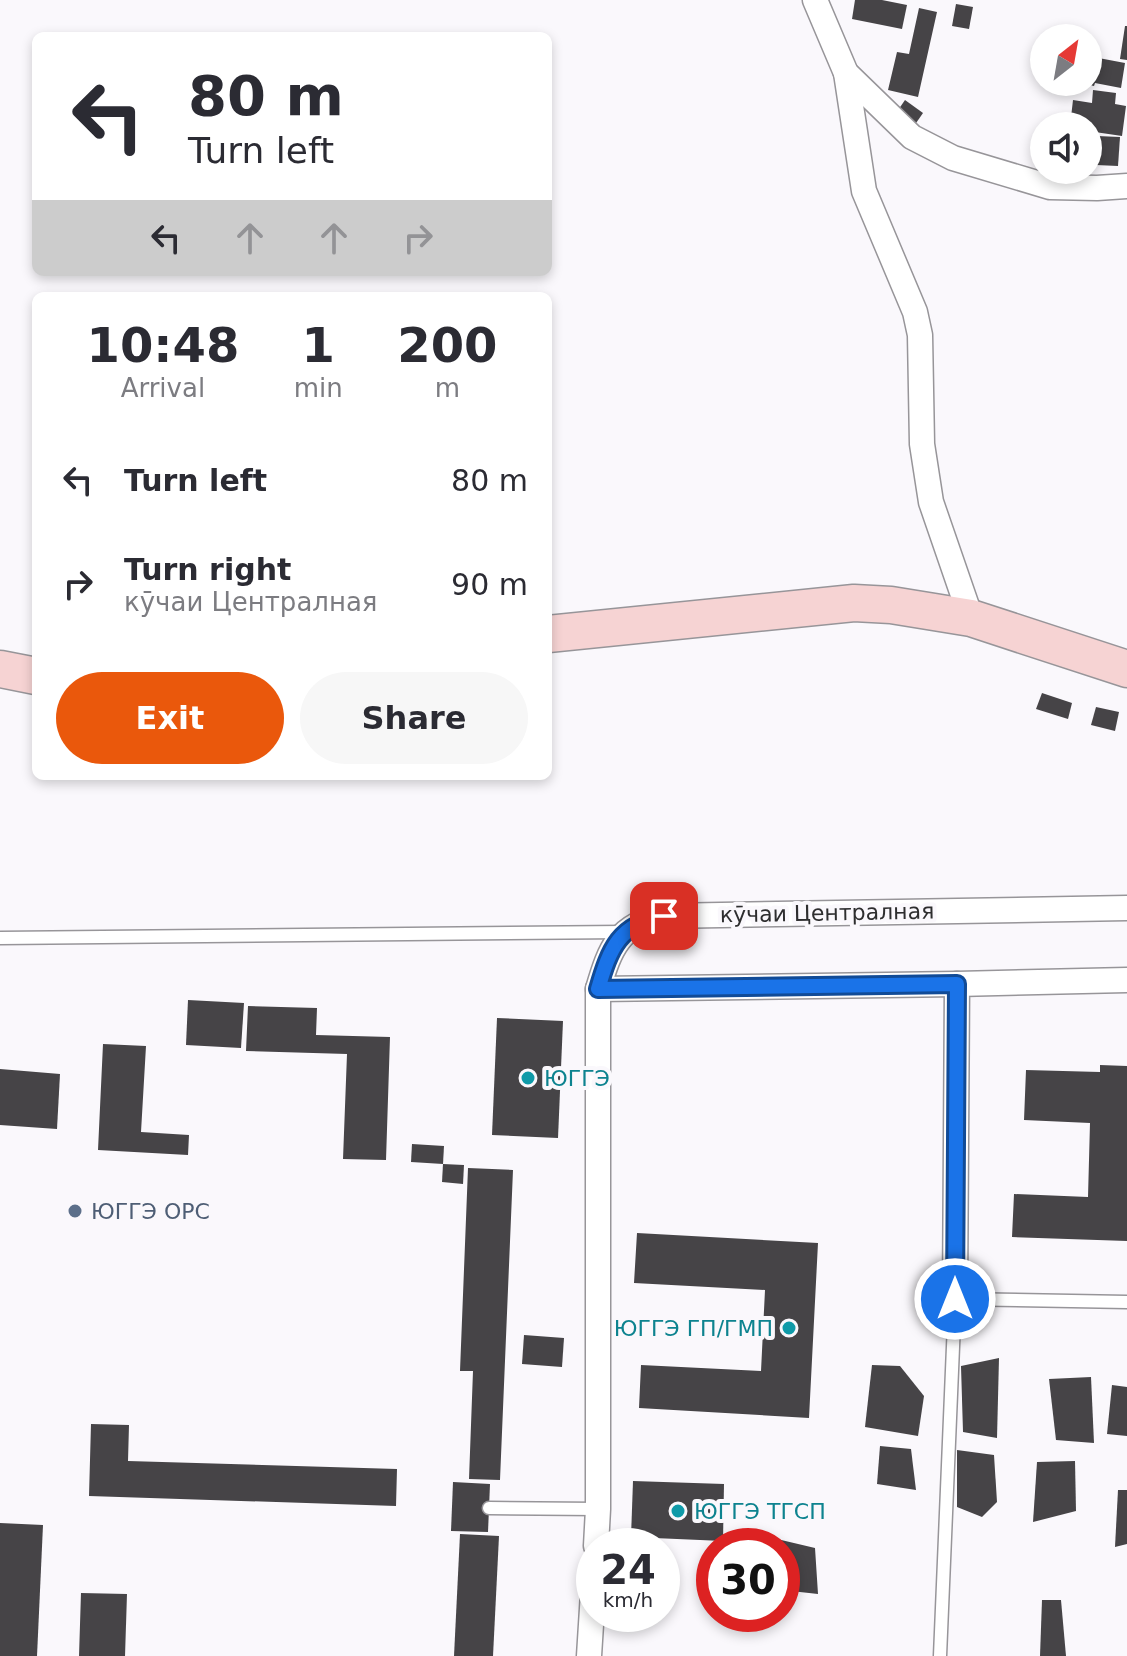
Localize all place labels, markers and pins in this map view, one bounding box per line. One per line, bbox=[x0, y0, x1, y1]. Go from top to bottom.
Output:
pin bbox=[630, 882, 698, 950]
place label: ЮГГЭ bbox=[544, 1066, 610, 1091]
marker: ЮГГЭ bbox=[519, 1069, 537, 1087]
place label: ЮГГЭ ОРС bbox=[91, 1199, 210, 1224]
marker: ЮГГЭ ОРС bbox=[66, 1202, 84, 1220]
place label: ЮГГЭ ГП/ГМП bbox=[614, 1316, 773, 1341]
marker: ЮГГЭ ГП/ГМП bbox=[780, 1319, 798, 1337]
place label: ЮГГЭ ТГСП bbox=[694, 1499, 826, 1524]
marker: ЮГГЭ ТГСП bbox=[669, 1502, 687, 1520]

